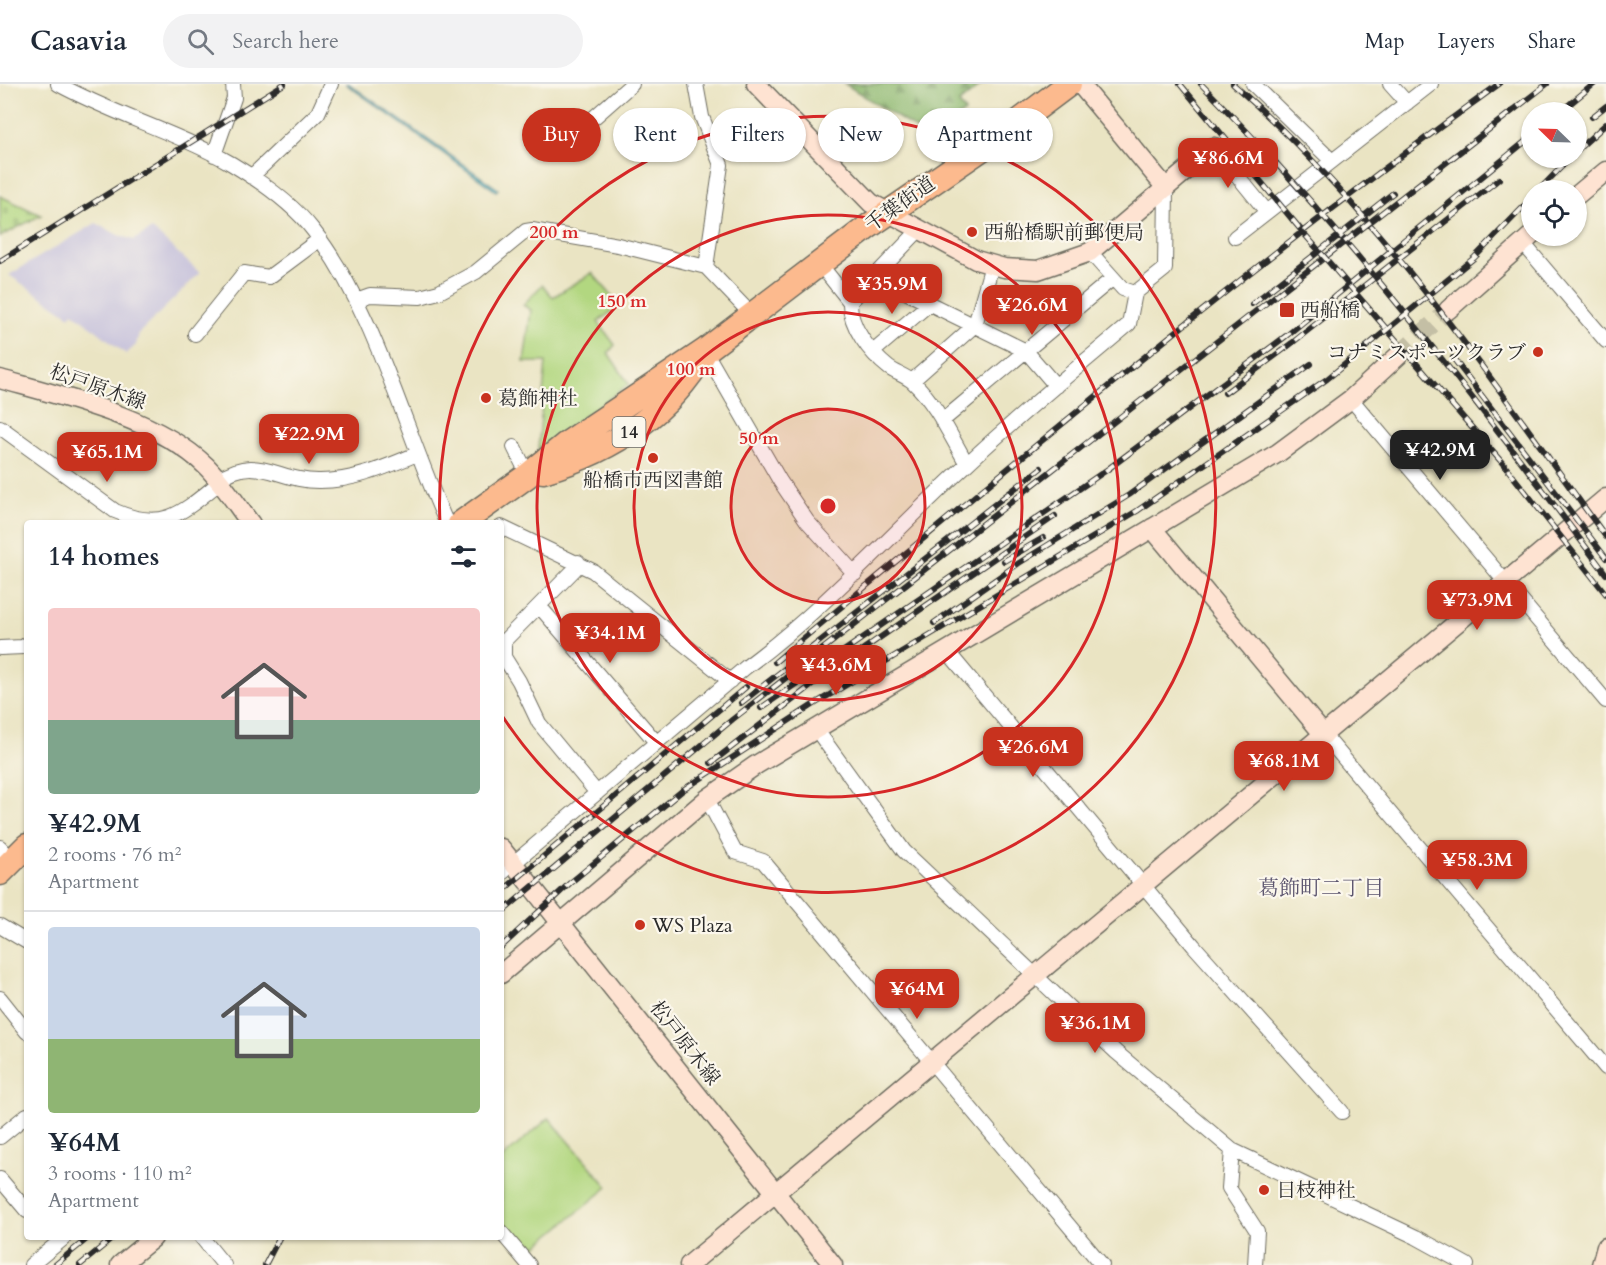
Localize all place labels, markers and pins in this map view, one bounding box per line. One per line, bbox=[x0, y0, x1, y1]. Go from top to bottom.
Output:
pin: ¥86.6M bbox=[1179, 138, 1277, 189]
place label: 西船橋駅前郵便局 bbox=[984, 219, 1144, 246]
marker: 西船橋駅前郵便局 bbox=[965, 225, 979, 239]
pin: ¥35.9M bbox=[843, 264, 941, 315]
pin: ¥26.6M bbox=[983, 285, 1081, 336]
place label: 西船橋 bbox=[1300, 297, 1360, 324]
marker: 西船橋 bbox=[1278, 301, 1296, 319]
place label: コナミスポーツクラブ bbox=[1327, 339, 1526, 366]
marker: コナミスポーツクラブ bbox=[1531, 345, 1545, 359]
place label: 葛飾神社 bbox=[498, 385, 578, 412]
marker: 葛飾神社 bbox=[479, 391, 493, 405]
pin: ¥22.9M bbox=[260, 414, 358, 465]
pin: ¥42.9M bbox=[1391, 430, 1489, 481]
pin: ¥65.1M bbox=[58, 432, 156, 483]
marker: 船橋市西図書館 bbox=[646, 451, 660, 465]
place label: 船橋市西図書館 bbox=[583, 467, 723, 494]
centre of rings bbox=[818, 496, 838, 516]
pin: ¥73.9M bbox=[1428, 580, 1526, 631]
pin: ¥34.1M bbox=[561, 613, 659, 664]
pin: ¥43.6M bbox=[787, 645, 885, 696]
pin: ¥26.6M bbox=[984, 727, 1082, 778]
pin: ¥68.1M bbox=[1235, 741, 1333, 792]
pin: ¥58.3M bbox=[1428, 840, 1526, 891]
place label: WS Plaza bbox=[651, 912, 733, 939]
marker: WS Plaza bbox=[633, 918, 647, 932]
pin: ¥64M bbox=[881, 969, 953, 1020]
pin: ¥36.1M bbox=[1046, 1003, 1144, 1054]
place label: 日枝神社 bbox=[1276, 1177, 1356, 1204]
marker: 日枝神社 bbox=[1257, 1183, 1271, 1197]

